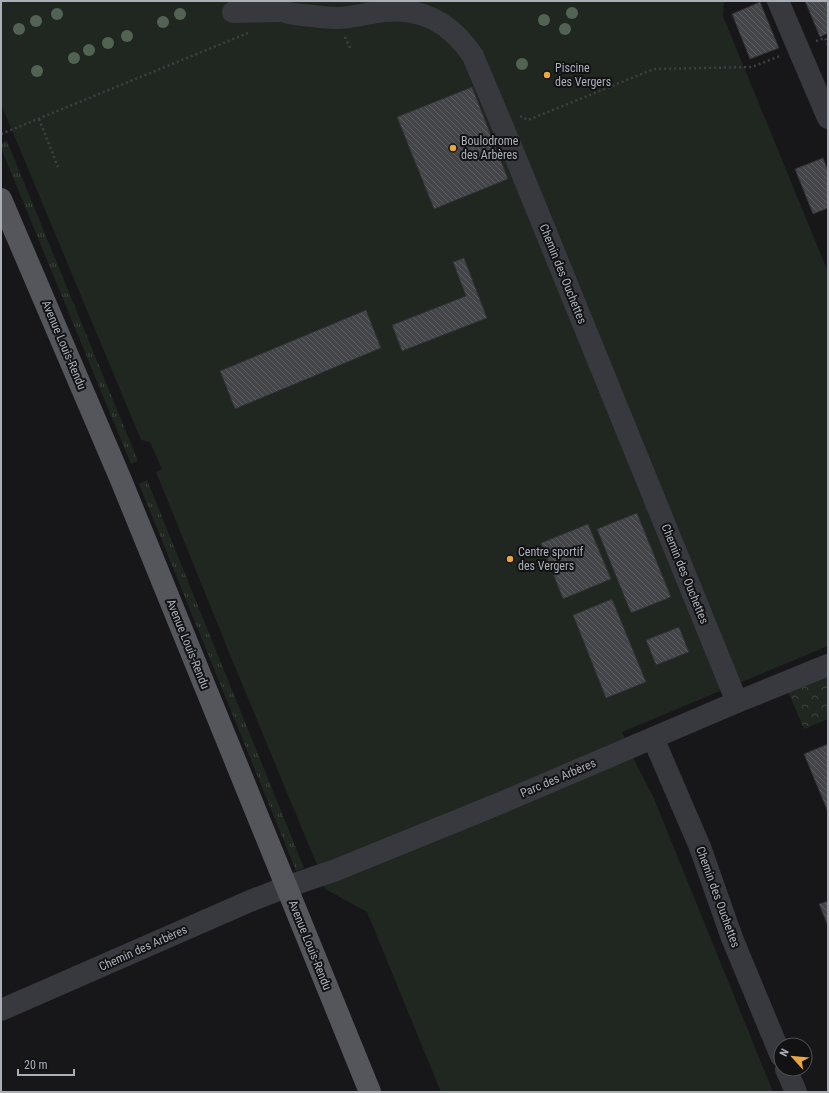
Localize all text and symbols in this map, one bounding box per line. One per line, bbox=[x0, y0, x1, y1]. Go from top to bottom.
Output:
place label: Piscine des Vergers bbox=[555, 61, 611, 89]
marker: Piscine des Vergers bbox=[542, 70, 552, 80]
place label: Boulodrome des Arbères bbox=[461, 134, 519, 162]
marker: Boulodrome des Arbères bbox=[448, 143, 458, 153]
street label: Chemin des Ouchettes bbox=[537, 222, 589, 326]
street label: Avenue Louis-Rendu bbox=[39, 298, 89, 392]
street label: Chemin des Ouchettes bbox=[659, 522, 711, 626]
place label: Centre sportif des Vergers bbox=[518, 545, 583, 573]
marker: Centre sportif des Vergers bbox=[505, 554, 515, 564]
street label: Avenue Louis-Rendu bbox=[164, 597, 212, 691]
street label: Parc des Arbères bbox=[518, 756, 598, 800]
street label: Chemin des Ouchettes bbox=[693, 845, 743, 949]
street label: Avenue Louis-Rendu bbox=[286, 898, 334, 992]
street label: Chemin des Arbères bbox=[97, 922, 189, 974]
north arrow bbox=[773, 1037, 813, 1077]
text: N bbox=[777, 1047, 792, 1059]
scale bar bbox=[18, 1051, 74, 1077]
text: 20 m bbox=[24, 1058, 48, 1072]

